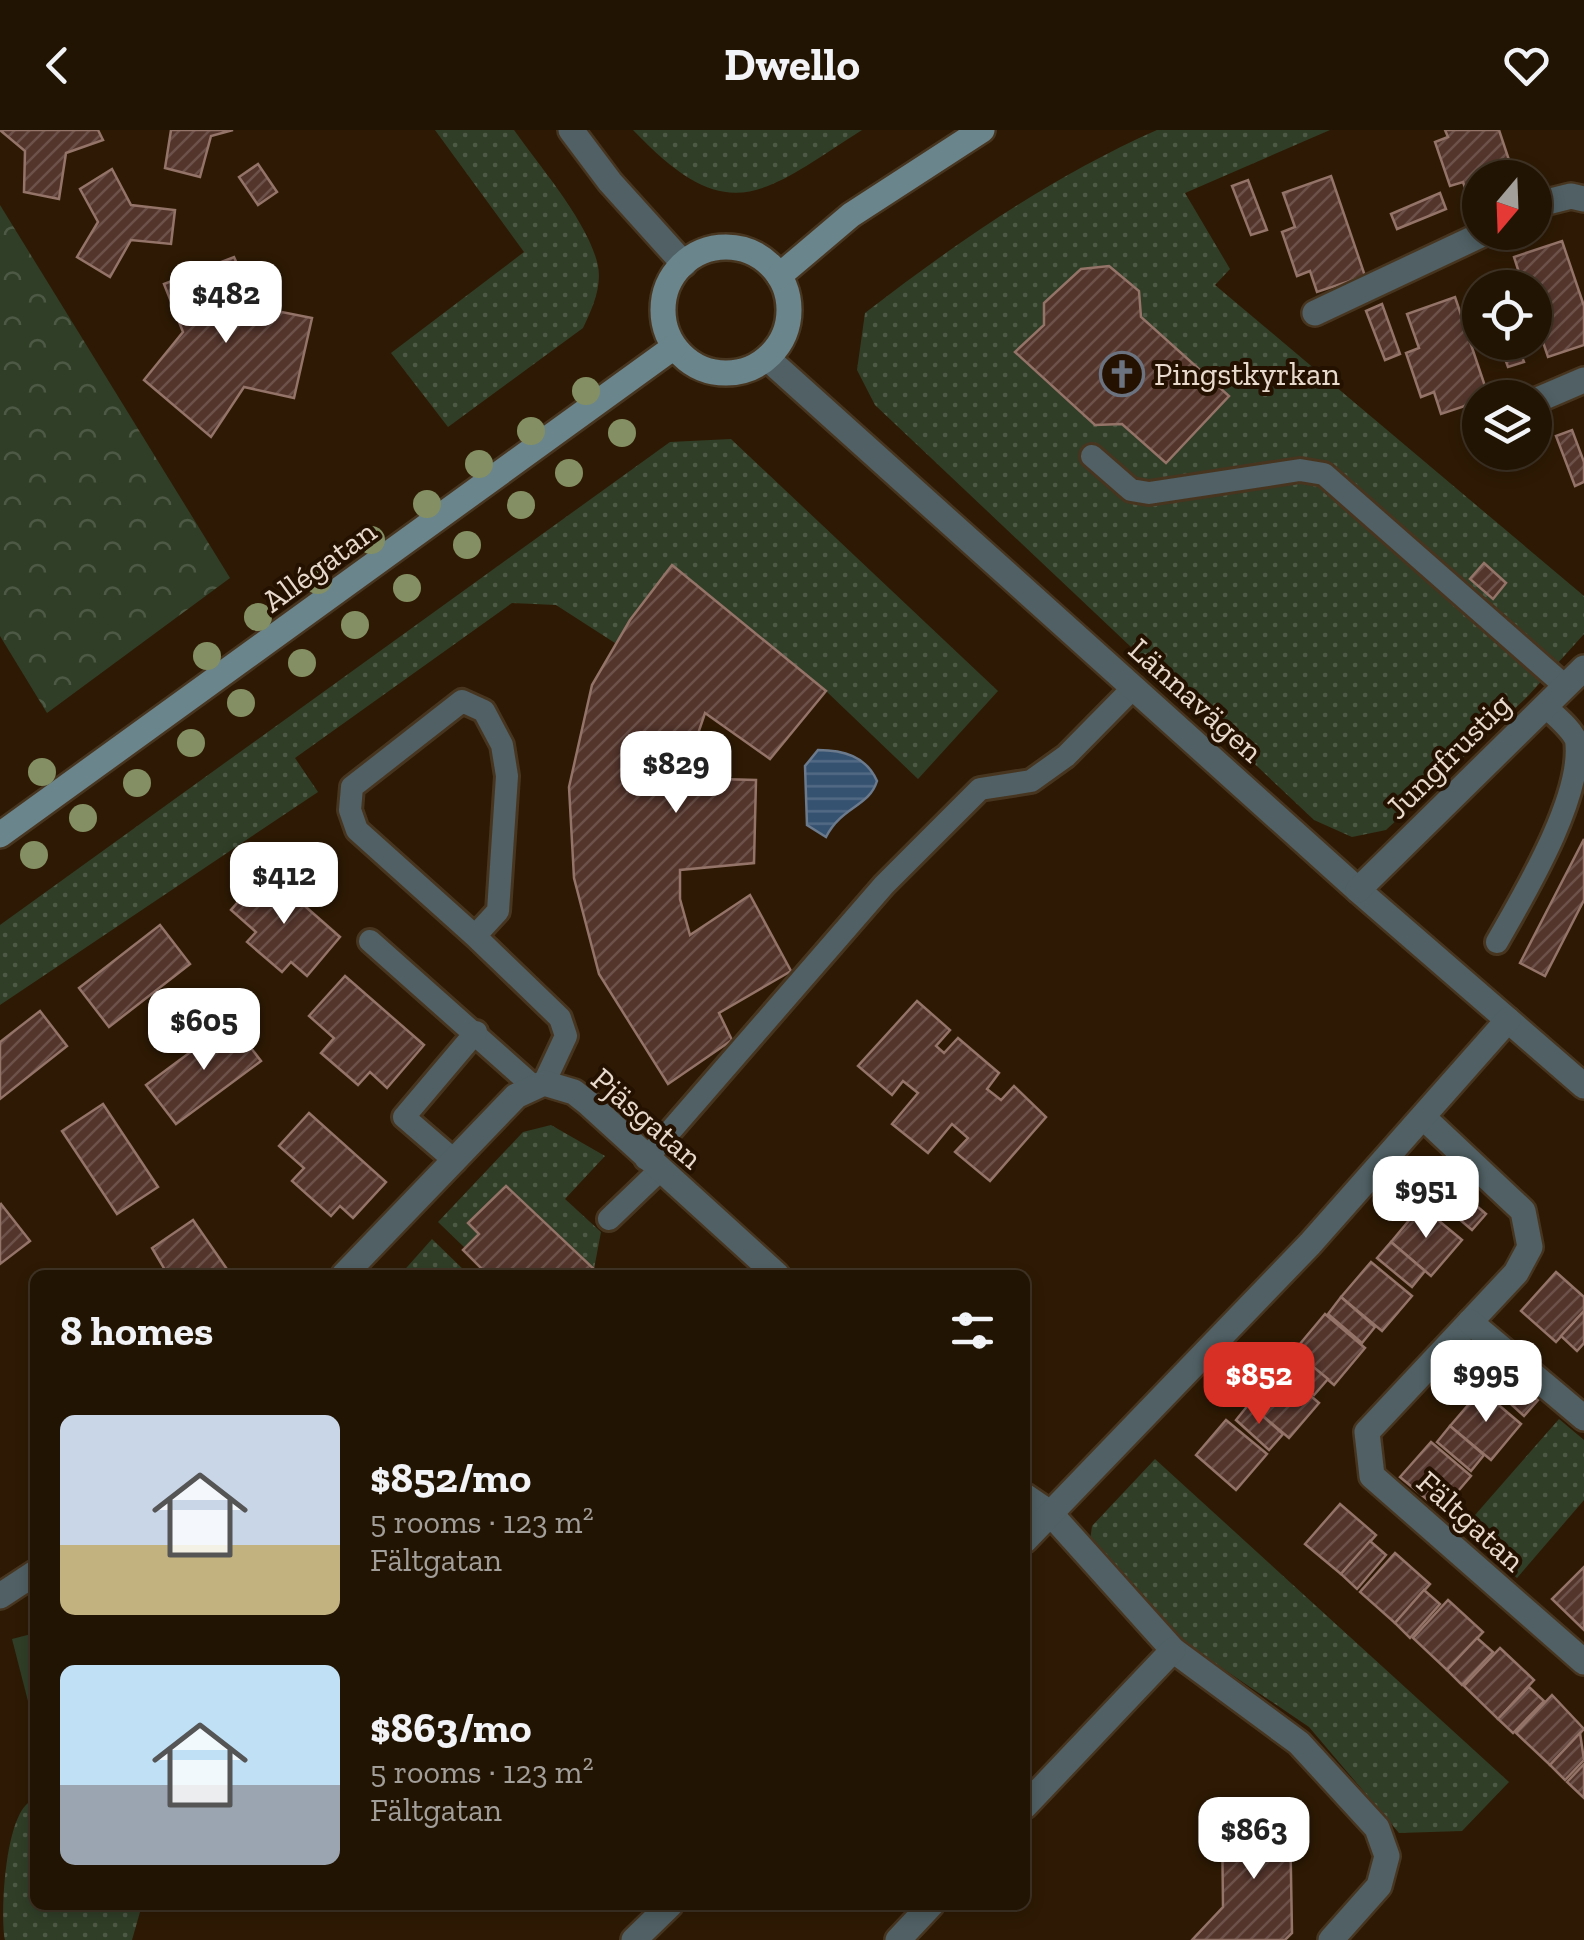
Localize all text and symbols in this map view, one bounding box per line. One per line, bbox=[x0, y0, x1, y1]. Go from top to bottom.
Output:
icon: back bbox=[30, 38, 85, 93]
text: Dwello bbox=[724, 38, 860, 92]
icon: heart bbox=[1499, 38, 1554, 93]
north arrow bbox=[1462, 160, 1552, 250]
map controls bbox=[1462, 160, 1552, 470]
pin: $482 bbox=[167, 261, 285, 346]
button: locate bbox=[1462, 270, 1552, 360]
text: $482 bbox=[192, 274, 260, 312]
church icon: Pingstkyrkan bbox=[1099, 351, 1145, 397]
place label: Pingstkyrkan bbox=[1154, 355, 1340, 393]
button: layers bbox=[1462, 380, 1552, 470]
street label: Allégatan bbox=[255, 512, 384, 620]
street label: Lännavägen bbox=[1121, 630, 1271, 770]
street label: Jungfrustig bbox=[1377, 685, 1519, 827]
pin: $829 bbox=[617, 731, 735, 816]
text: $829 bbox=[642, 744, 710, 782]
pin: $412 bbox=[225, 842, 343, 927]
text: $412 bbox=[252, 855, 316, 893]
pin: $605 bbox=[145, 988, 263, 1073]
text: $605 bbox=[170, 1001, 238, 1039]
street label: Pjäsgatan bbox=[584, 1060, 711, 1177]
pin: $951 bbox=[1367, 1156, 1485, 1241]
text: $951 bbox=[1395, 1169, 1457, 1207]
icon: filters bbox=[945, 1303, 1000, 1358]
text: 8 homes bbox=[60, 1305, 213, 1356]
pin: $995 bbox=[1427, 1340, 1545, 1425]
pin: $852 bbox=[1200, 1342, 1318, 1427]
text: $995 bbox=[1453, 1353, 1519, 1391]
text: $852 bbox=[1226, 1355, 1292, 1393]
text: $852/mo bbox=[370, 1452, 531, 1503]
icon: home bbox=[140, 1455, 260, 1575]
street label: Fältgatan bbox=[1409, 1463, 1533, 1580]
text: 5 rooms · 123 m² bbox=[370, 1503, 594, 1541]
text: Fältgatan bbox=[370, 1541, 502, 1579]
text: $863/mo bbox=[370, 1702, 532, 1753]
icon: home bbox=[140, 1705, 260, 1825]
text: 5 rooms · 123 m² bbox=[370, 1753, 594, 1791]
text: Fältgatan bbox=[370, 1791, 502, 1829]
pin: $863 bbox=[1195, 1797, 1313, 1882]
text: $863 bbox=[1220, 1810, 1288, 1848]

